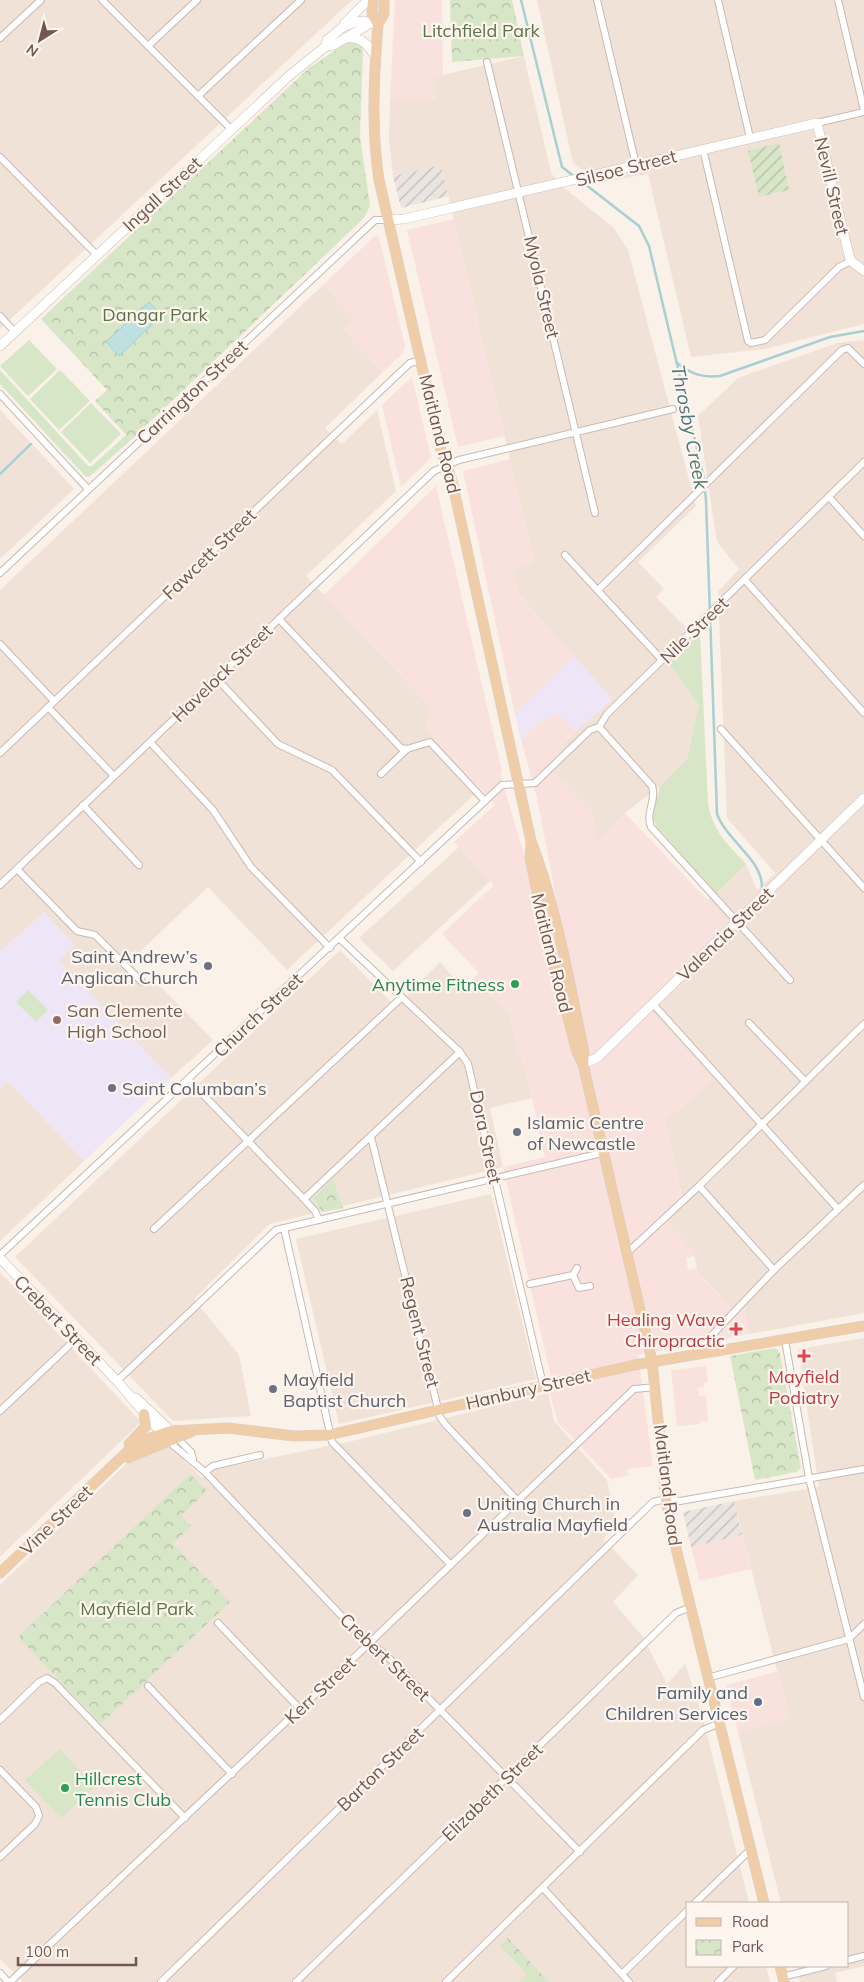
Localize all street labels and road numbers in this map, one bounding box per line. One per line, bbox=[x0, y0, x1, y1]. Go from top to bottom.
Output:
street label: Nevill Street bbox=[810, 135, 854, 237]
street label: Silsoe Street bbox=[573, 144, 679, 192]
street label: Ingall Street bbox=[118, 152, 206, 236]
street label: Myola Street bbox=[519, 233, 565, 341]
street label: Carrington Street bbox=[132, 335, 252, 449]
street label: Maitland Road bbox=[414, 372, 466, 496]
street label: Fawcett Street bbox=[157, 504, 261, 604]
street label: Nile Street bbox=[655, 592, 733, 668]
street label: Havelock Street bbox=[167, 619, 277, 727]
street label: Valencia Street bbox=[672, 882, 778, 986]
street label: Maitland Road bbox=[526, 891, 578, 1015]
street label: Church Street bbox=[209, 968, 307, 1062]
street label: Dora Street bbox=[465, 1088, 507, 1186]
street label: Crebert Street bbox=[9, 1270, 107, 1370]
street label: Regent Street bbox=[395, 1274, 445, 1390]
street label: Hanbury Street bbox=[463, 1363, 593, 1415]
street label: Maitland Road bbox=[649, 1423, 687, 1547]
street label: Vine Street bbox=[15, 1480, 97, 1560]
street label: Crebert Street bbox=[335, 1608, 435, 1706]
street label: Kerr Street bbox=[280, 1651, 360, 1729]
street label: Barton Street bbox=[332, 1722, 428, 1816]
street label: Elizabeth Street bbox=[437, 1738, 547, 1846]

